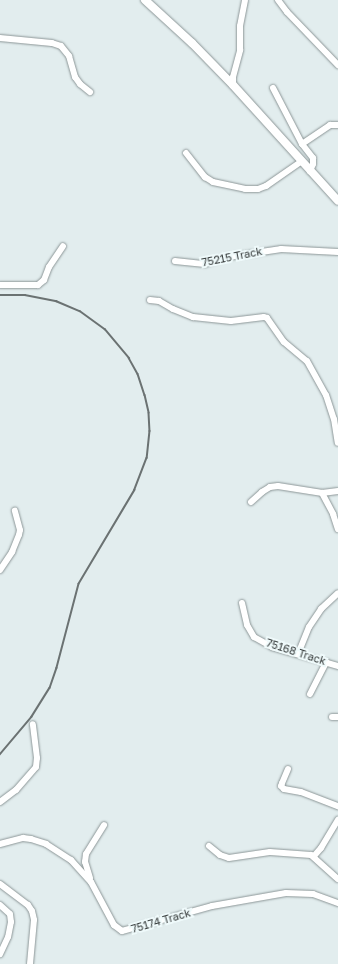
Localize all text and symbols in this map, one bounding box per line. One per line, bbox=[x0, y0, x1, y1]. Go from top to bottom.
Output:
street label: 75215 Track bbox=[201, 245, 263, 269]
street label: 75168 Track bbox=[264, 636, 328, 668]
street label: 75174 Track bbox=[130, 906, 192, 936]

